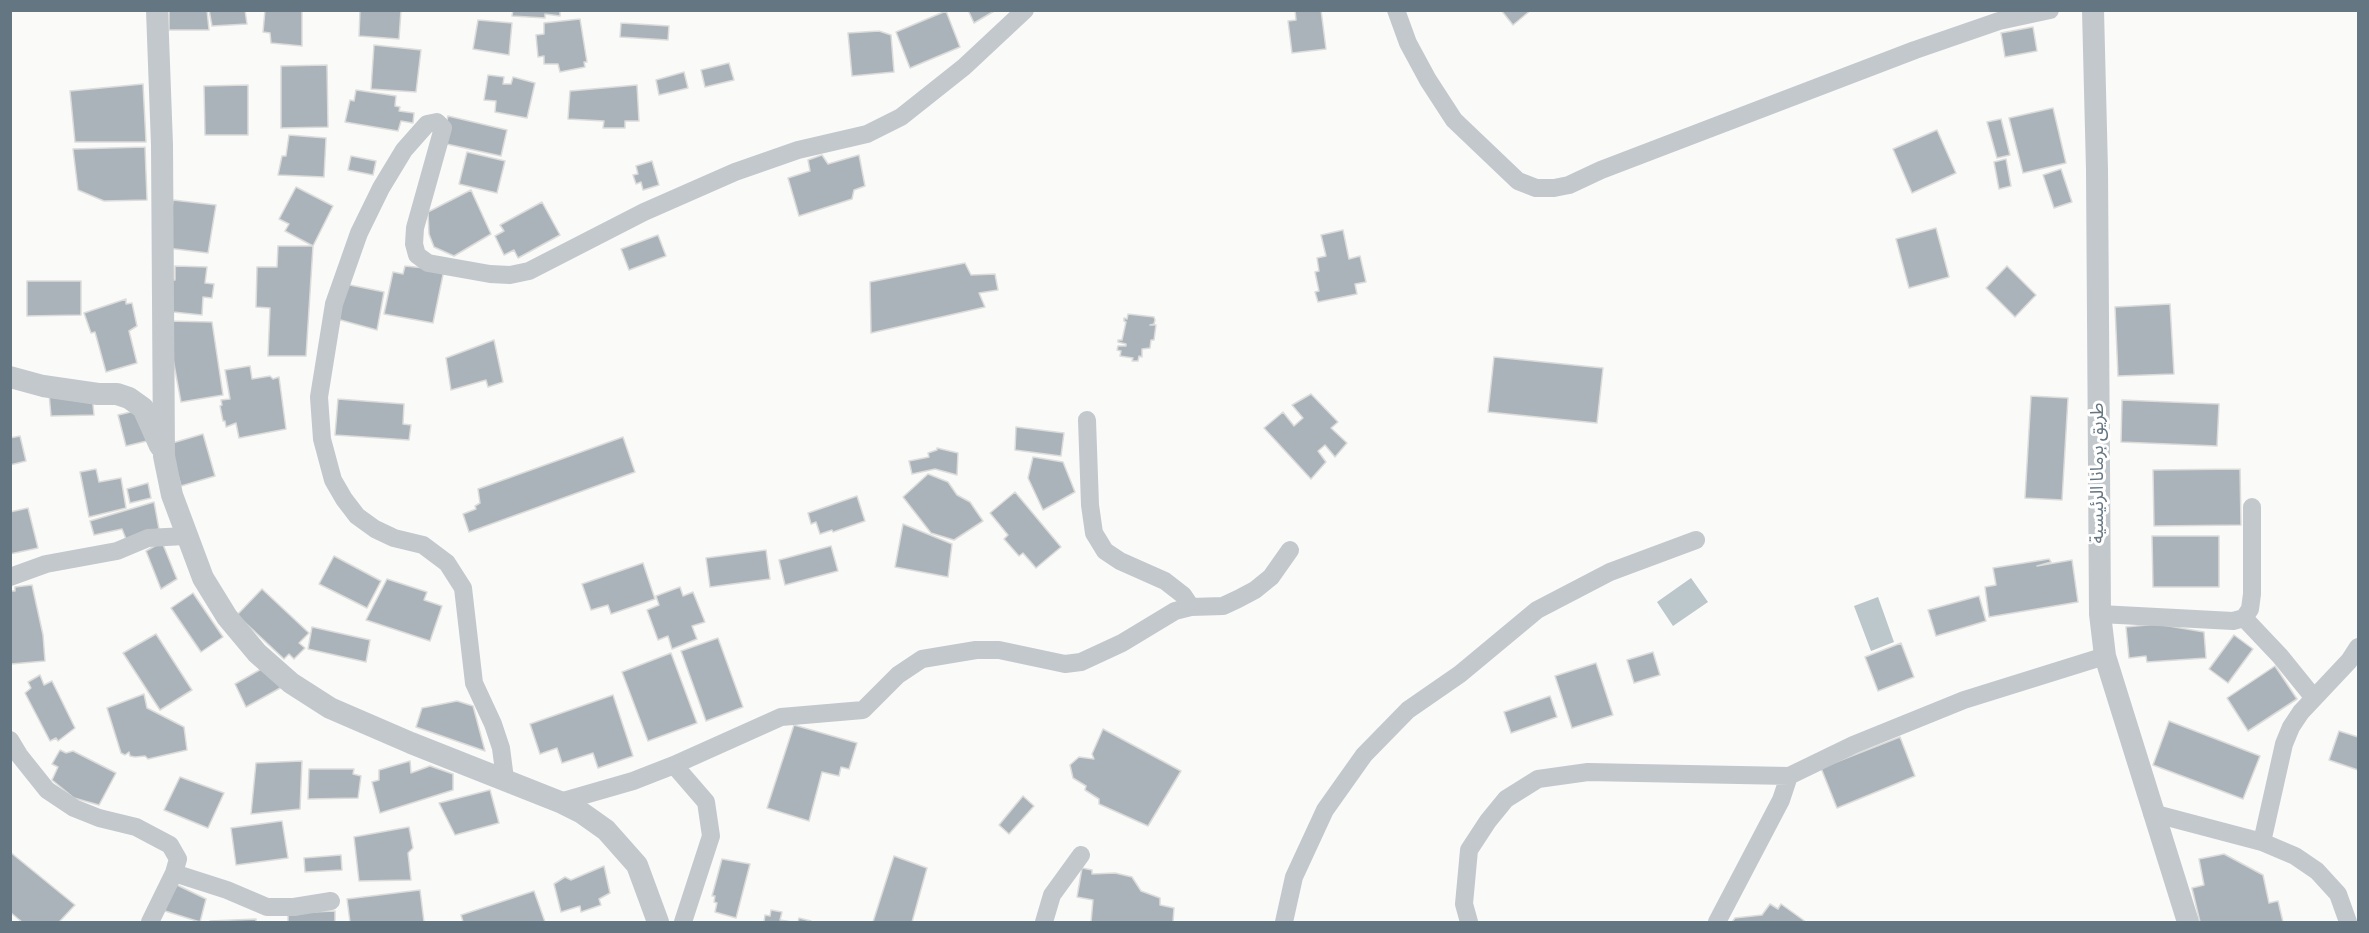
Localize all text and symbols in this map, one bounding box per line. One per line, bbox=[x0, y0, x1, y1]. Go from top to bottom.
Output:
street label: طريق برمانا الرئيسية bbox=[2088, 402, 2110, 544]

